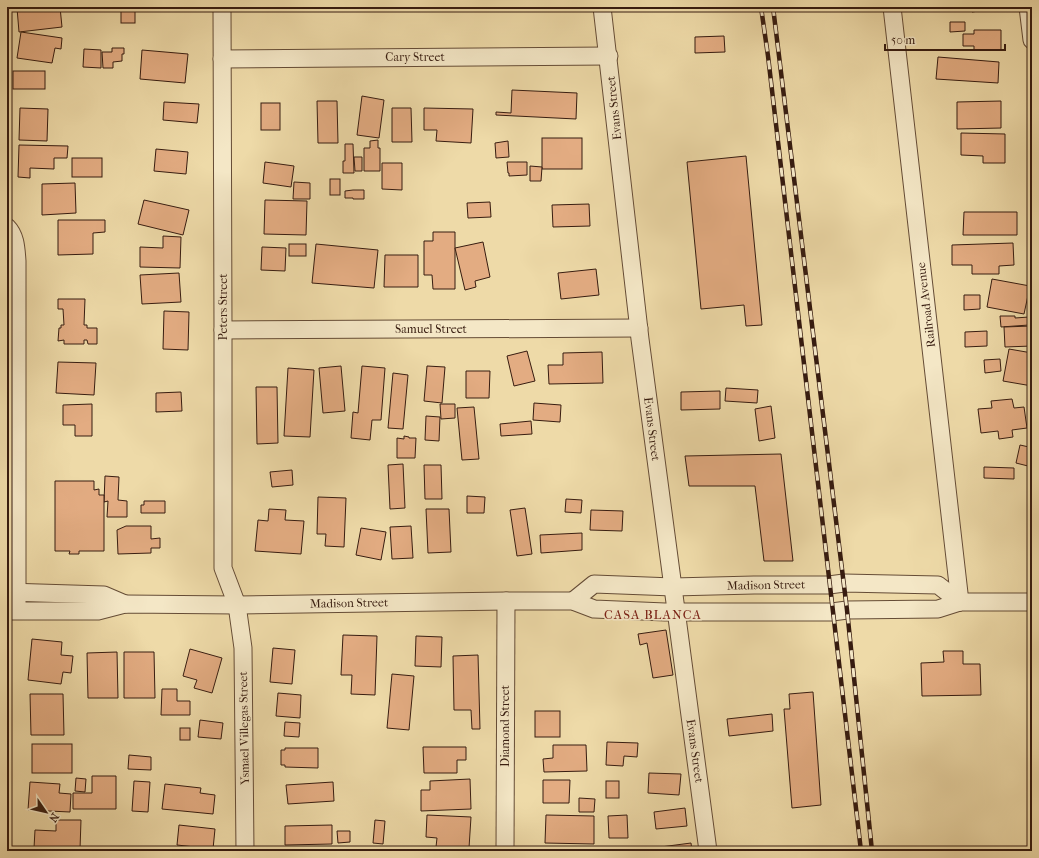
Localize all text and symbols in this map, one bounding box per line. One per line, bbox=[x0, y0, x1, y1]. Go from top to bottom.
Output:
scale bar bbox=[885, 26, 1005, 52]
text: 50 m bbox=[891, 33, 915, 47]
street label: Cary Street bbox=[385, 50, 445, 64]
street label: Evans Street bbox=[604, 75, 624, 141]
street label: Railroad Avenue bbox=[914, 261, 938, 348]
street label: Peters Street bbox=[216, 273, 230, 340]
street label: Samuel Street bbox=[395, 322, 468, 336]
street label: Evans Street bbox=[641, 396, 663, 462]
street label: Madison Street bbox=[727, 577, 806, 593]
street label: Madison Street bbox=[310, 595, 389, 611]
district label: CASA BLANCA bbox=[604, 607, 702, 622]
street label: Ysmael Villegas Street bbox=[236, 670, 252, 786]
street label: Diamond Street bbox=[498, 684, 512, 767]
street label: Evans Street bbox=[684, 718, 707, 784]
north arrow bbox=[26, 792, 66, 832]
text: N bbox=[46, 810, 62, 825]

